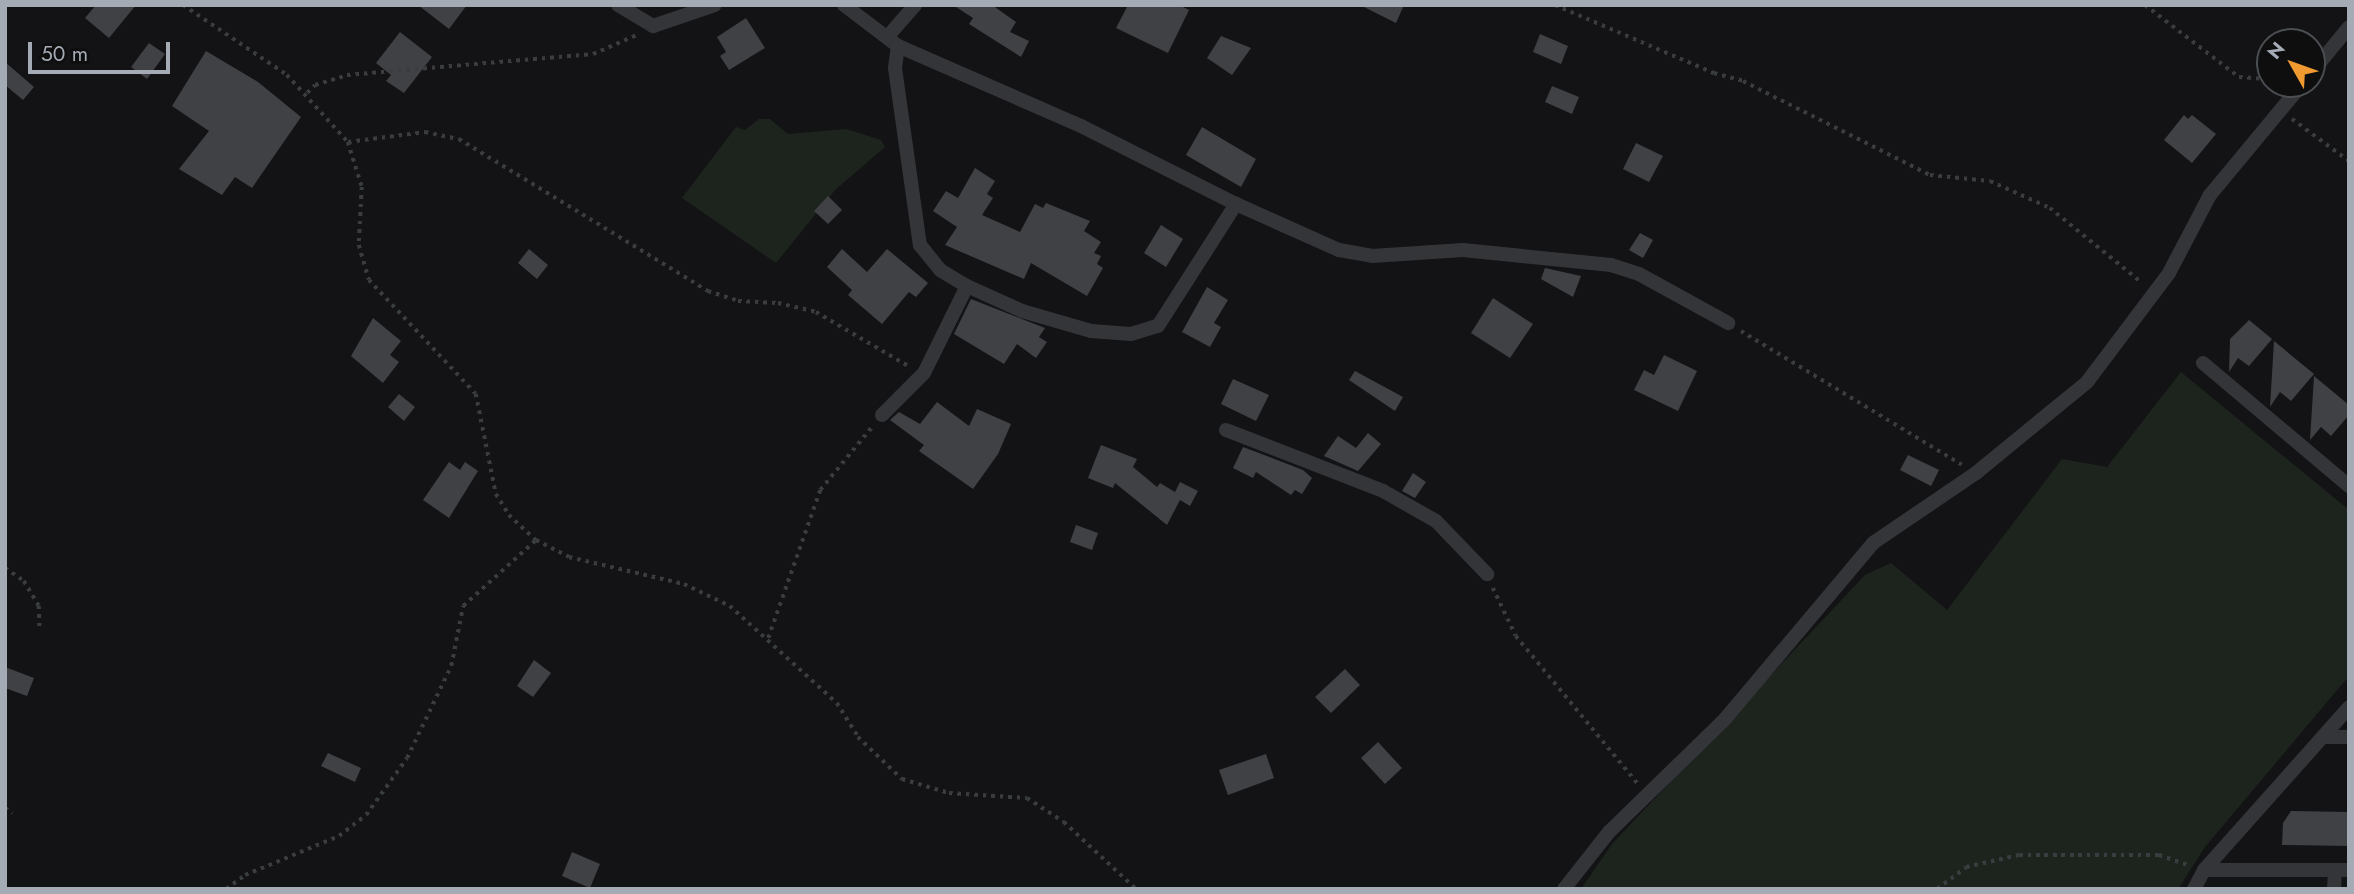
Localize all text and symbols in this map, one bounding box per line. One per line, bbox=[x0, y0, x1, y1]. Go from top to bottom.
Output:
scale bar bbox=[32, 28, 173, 72]
north arrow bbox=[2256, 28, 2326, 98]
text: N bbox=[2261, 36, 2291, 65]
text: 50 m bbox=[41, 39, 88, 69]

